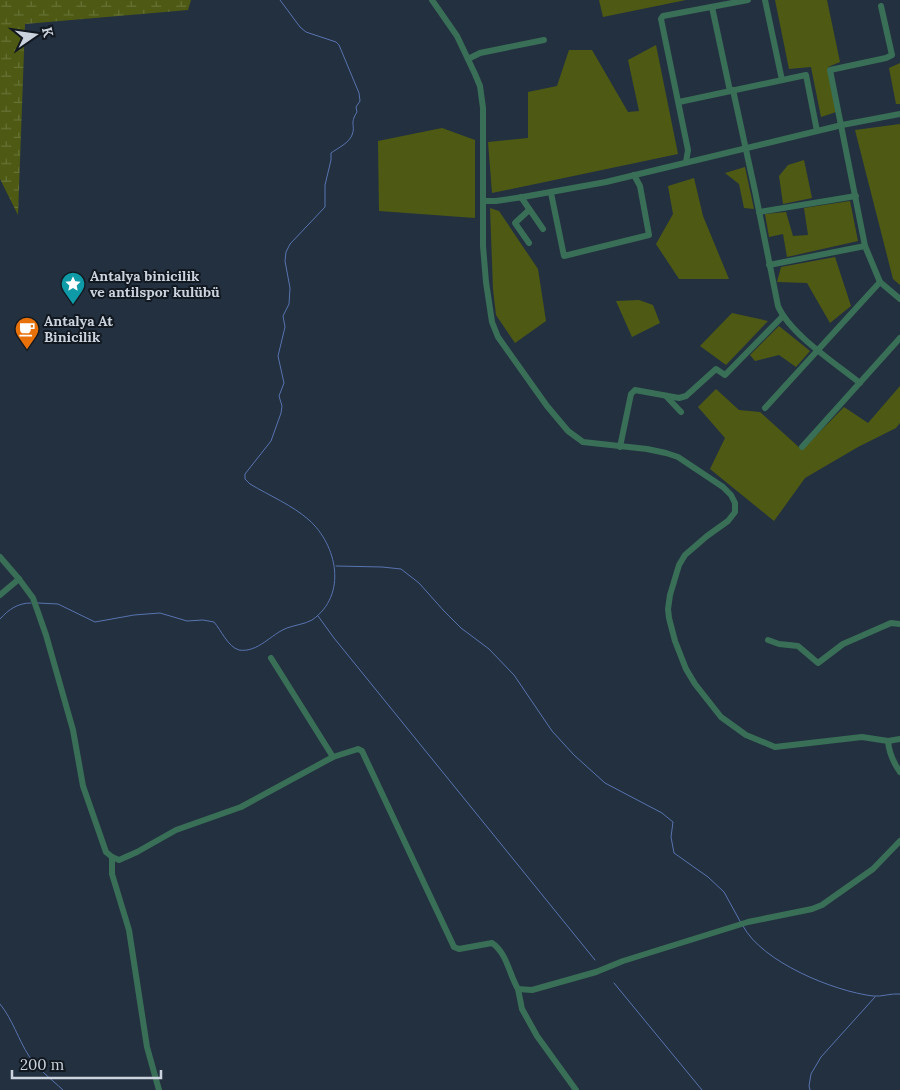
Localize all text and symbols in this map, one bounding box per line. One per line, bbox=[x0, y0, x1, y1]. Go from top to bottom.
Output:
north arrow bbox=[10, 10, 60, 60]
text: K bbox=[38, 25, 58, 39]
place label: Antalya binicilik ve antilspor kulübü bbox=[90, 267, 220, 301]
place icon: Antalya binicilik ve antilspor kulübü bbox=[60, 271, 86, 305]
place label: Antalya At Binicilik bbox=[44, 312, 113, 346]
cafe icon: Antalya At Binicilik bbox=[14, 316, 40, 350]
scale bar bbox=[12, 1048, 161, 1080]
text: 200 m bbox=[20, 1055, 64, 1074]

